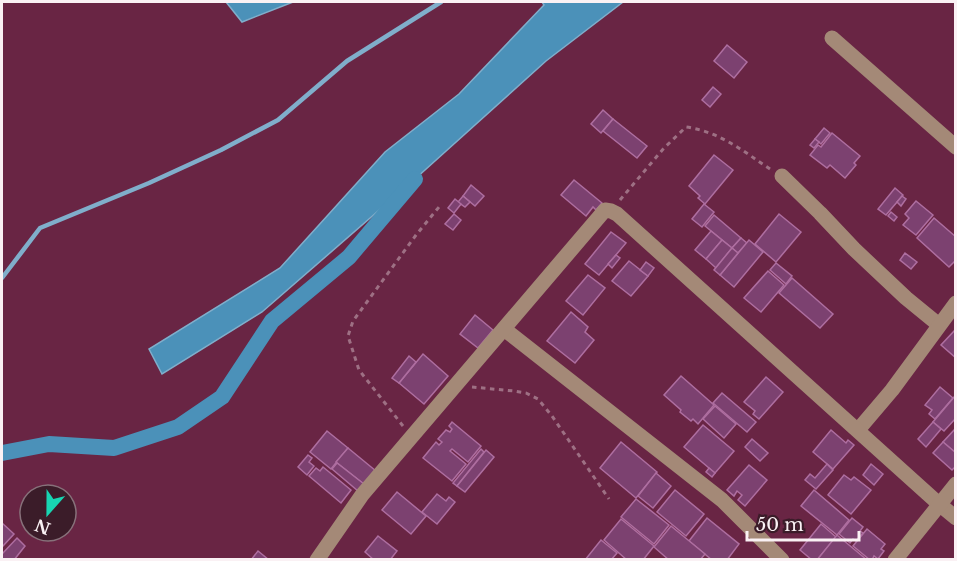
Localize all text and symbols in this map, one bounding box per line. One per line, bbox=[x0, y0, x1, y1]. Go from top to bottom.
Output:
north arrow bbox=[18, 483, 78, 543]
scale bar bbox=[747, 504, 860, 542]
text: 50 m bbox=[756, 514, 804, 536]
text: N bbox=[32, 515, 53, 539]

